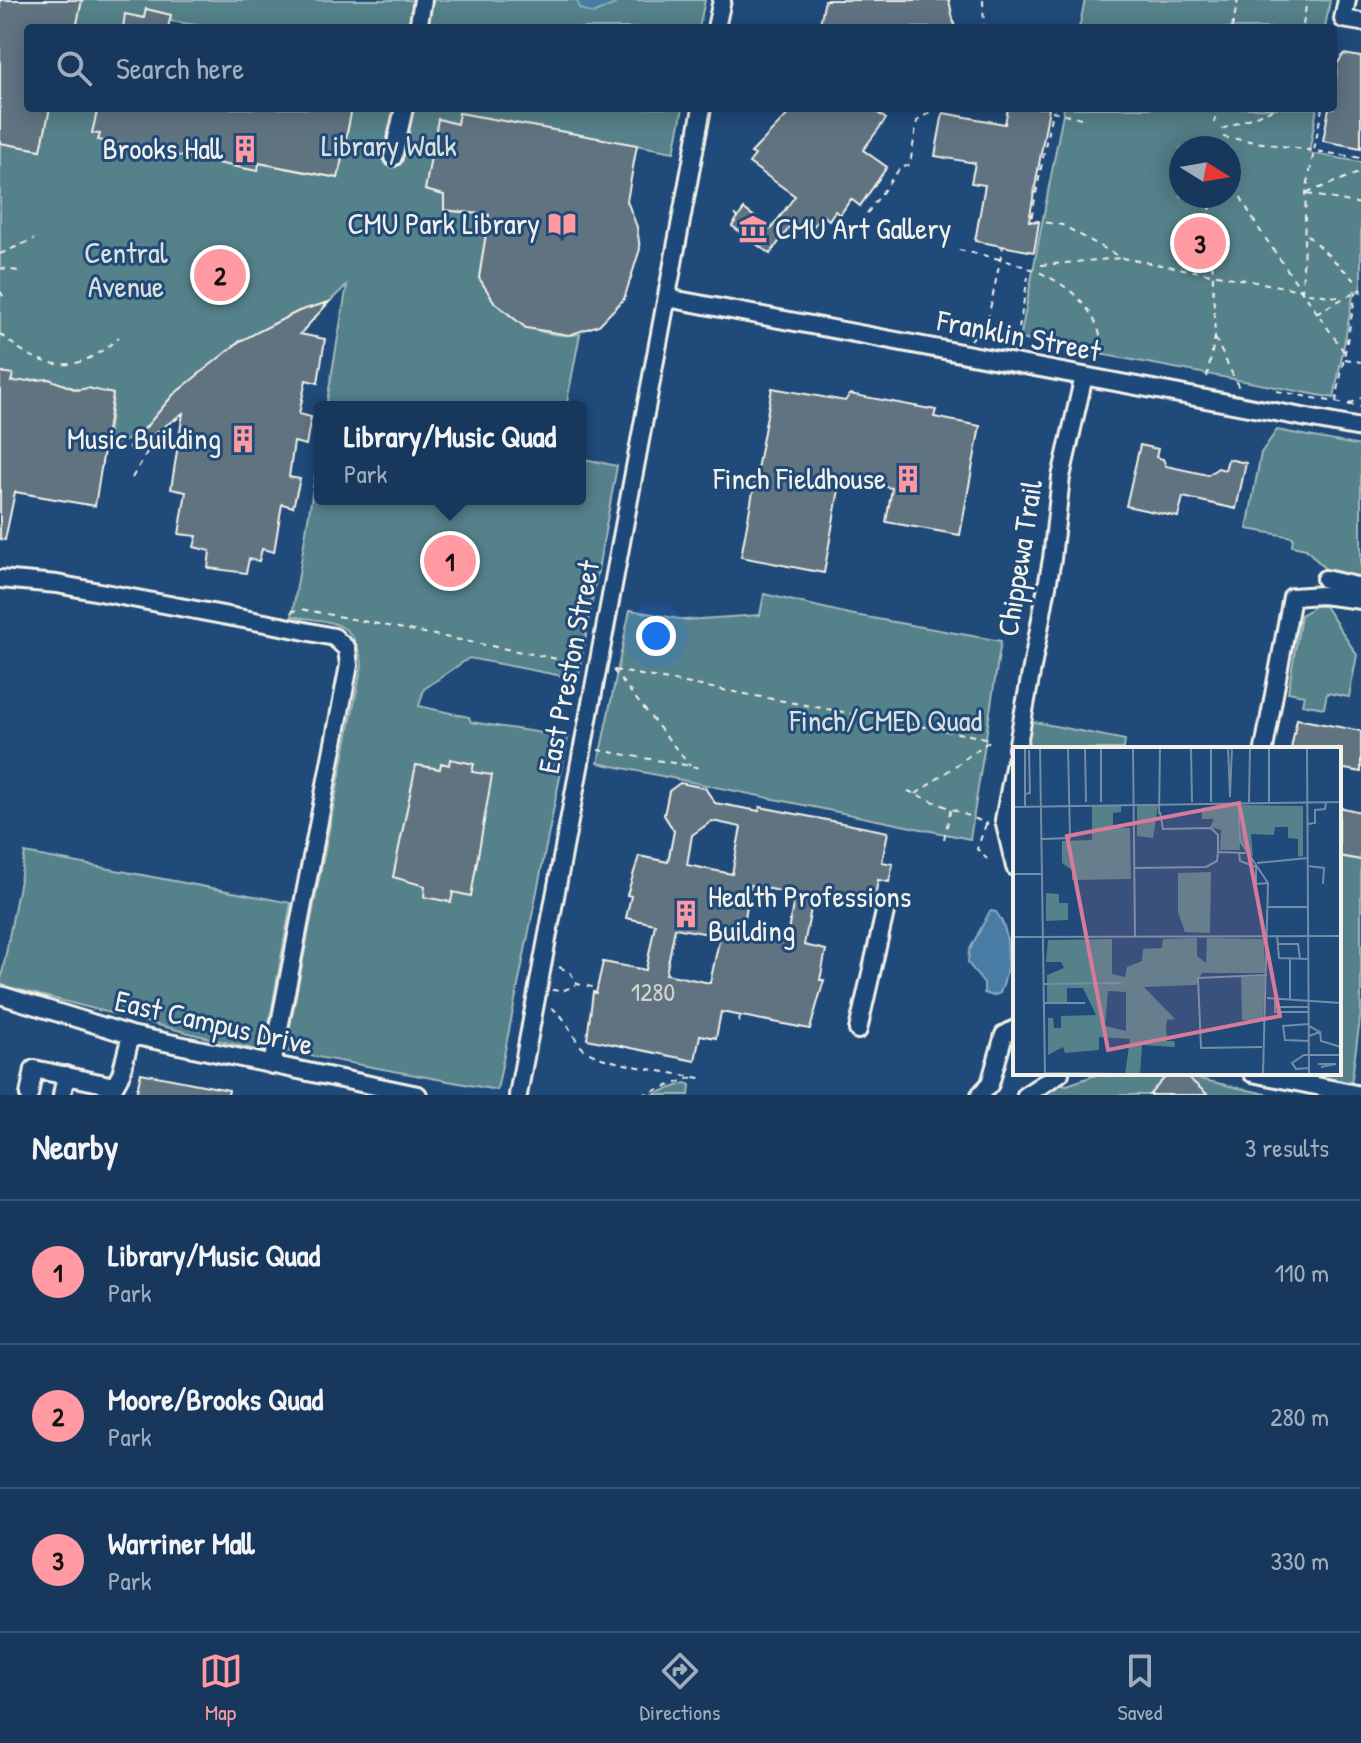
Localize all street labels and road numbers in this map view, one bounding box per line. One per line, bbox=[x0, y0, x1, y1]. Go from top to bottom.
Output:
street label: Franklin Street bbox=[933, 299, 1105, 371]
street label: Chippewa Trail bbox=[987, 477, 1051, 639]
street label: East Preston Street bbox=[528, 556, 608, 777]
street label: East Campus Drive bbox=[111, 980, 317, 1064]

